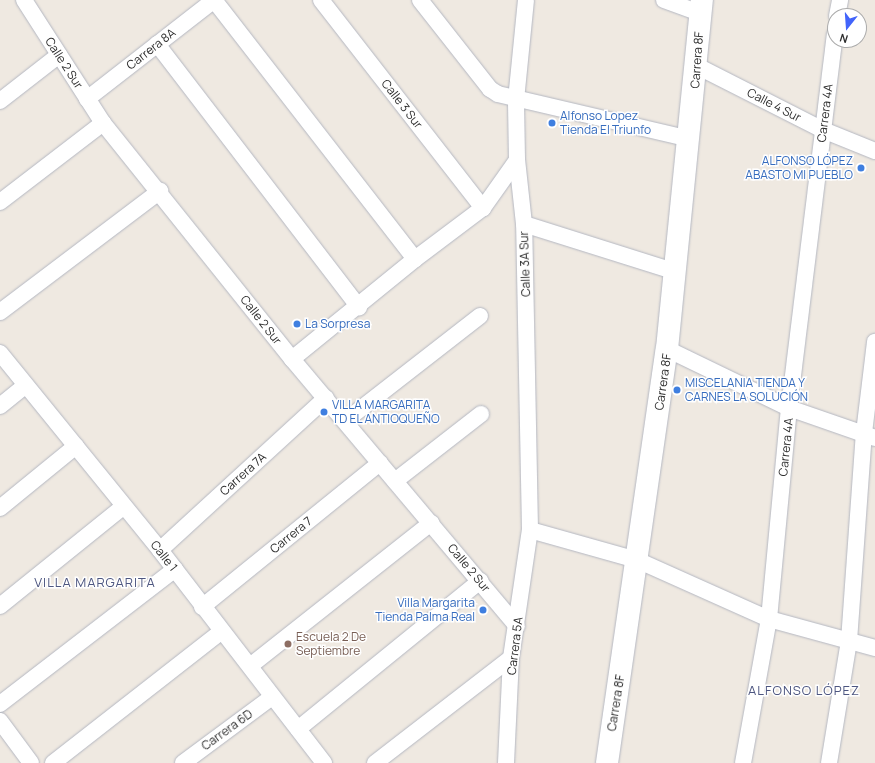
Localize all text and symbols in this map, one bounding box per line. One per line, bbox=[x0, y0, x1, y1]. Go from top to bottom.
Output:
north arrow bbox=[827, 8, 867, 48]
street label: Carrera 8A bbox=[124, 25, 178, 73]
street label: Carrera 8F bbox=[688, 31, 706, 89]
text: N bbox=[838, 31, 850, 47]
street label: Calle 2 Sur bbox=[42, 35, 86, 91]
street label: Calle 3 Sur bbox=[378, 77, 426, 131]
street label: Carrera 4A bbox=[814, 83, 836, 143]
street label: Calle 4 Sur bbox=[745, 85, 803, 125]
place label: Alfonso Lopez Tienda El Triunfo bbox=[560, 109, 651, 137]
marker: Alfonso Lopez Tienda El Triunfo bbox=[547, 118, 557, 128]
place label: ALFONSO LÓPEZ ABASTO MI PUEBLO bbox=[745, 154, 853, 182]
marker: ALFONSO LÓPEZ ABASTO MI PUEBLO bbox=[856, 163, 866, 173]
street label: Calle 3A Sur bbox=[517, 231, 533, 297]
street label: Calle 2 Sur bbox=[237, 293, 285, 347]
place label: La Sorpresa bbox=[305, 317, 370, 331]
marker: La Sorpresa bbox=[292, 319, 302, 329]
street label: Carrera 8F bbox=[652, 353, 674, 411]
place label: MISCELANIA TIENDA Y CARNES LA SOLUCIÓN bbox=[685, 376, 808, 404]
marker: MISCELANIA TIENDA Y CARNES LA SOLUCIÓN bbox=[672, 385, 682, 395]
place label: VILLA MARGARITA TD EL ANTIOQUEÑO bbox=[332, 398, 440, 426]
marker: VILLA MARGARITA TD EL ANTIOQUEÑO bbox=[319, 407, 329, 417]
street label: Carrera 4A bbox=[776, 417, 796, 477]
street label: Carrera 7A bbox=[217, 450, 269, 498]
street label: Carrera 7 bbox=[267, 514, 315, 556]
street label: Calle 1 bbox=[148, 538, 180, 574]
street label: Calle 2 Sur bbox=[445, 541, 493, 595]
district label: VILLA MARGARITA bbox=[34, 574, 156, 590]
place label: Villa Margarita Tienda Palma Real bbox=[375, 596, 475, 624]
marker: Villa Margarita Tienda Palma Real bbox=[478, 605, 488, 615]
street label: Carrera 5A bbox=[504, 616, 526, 676]
place label: Escuela 2 De Septiembre bbox=[296, 630, 366, 658]
marker: Escuela 2 De Septiembre bbox=[283, 639, 293, 649]
street label: Carrera 8F bbox=[604, 674, 628, 732]
district label: ALFONSO LÓPEZ bbox=[748, 682, 860, 698]
street label: Carrera 6D bbox=[199, 707, 255, 753]

